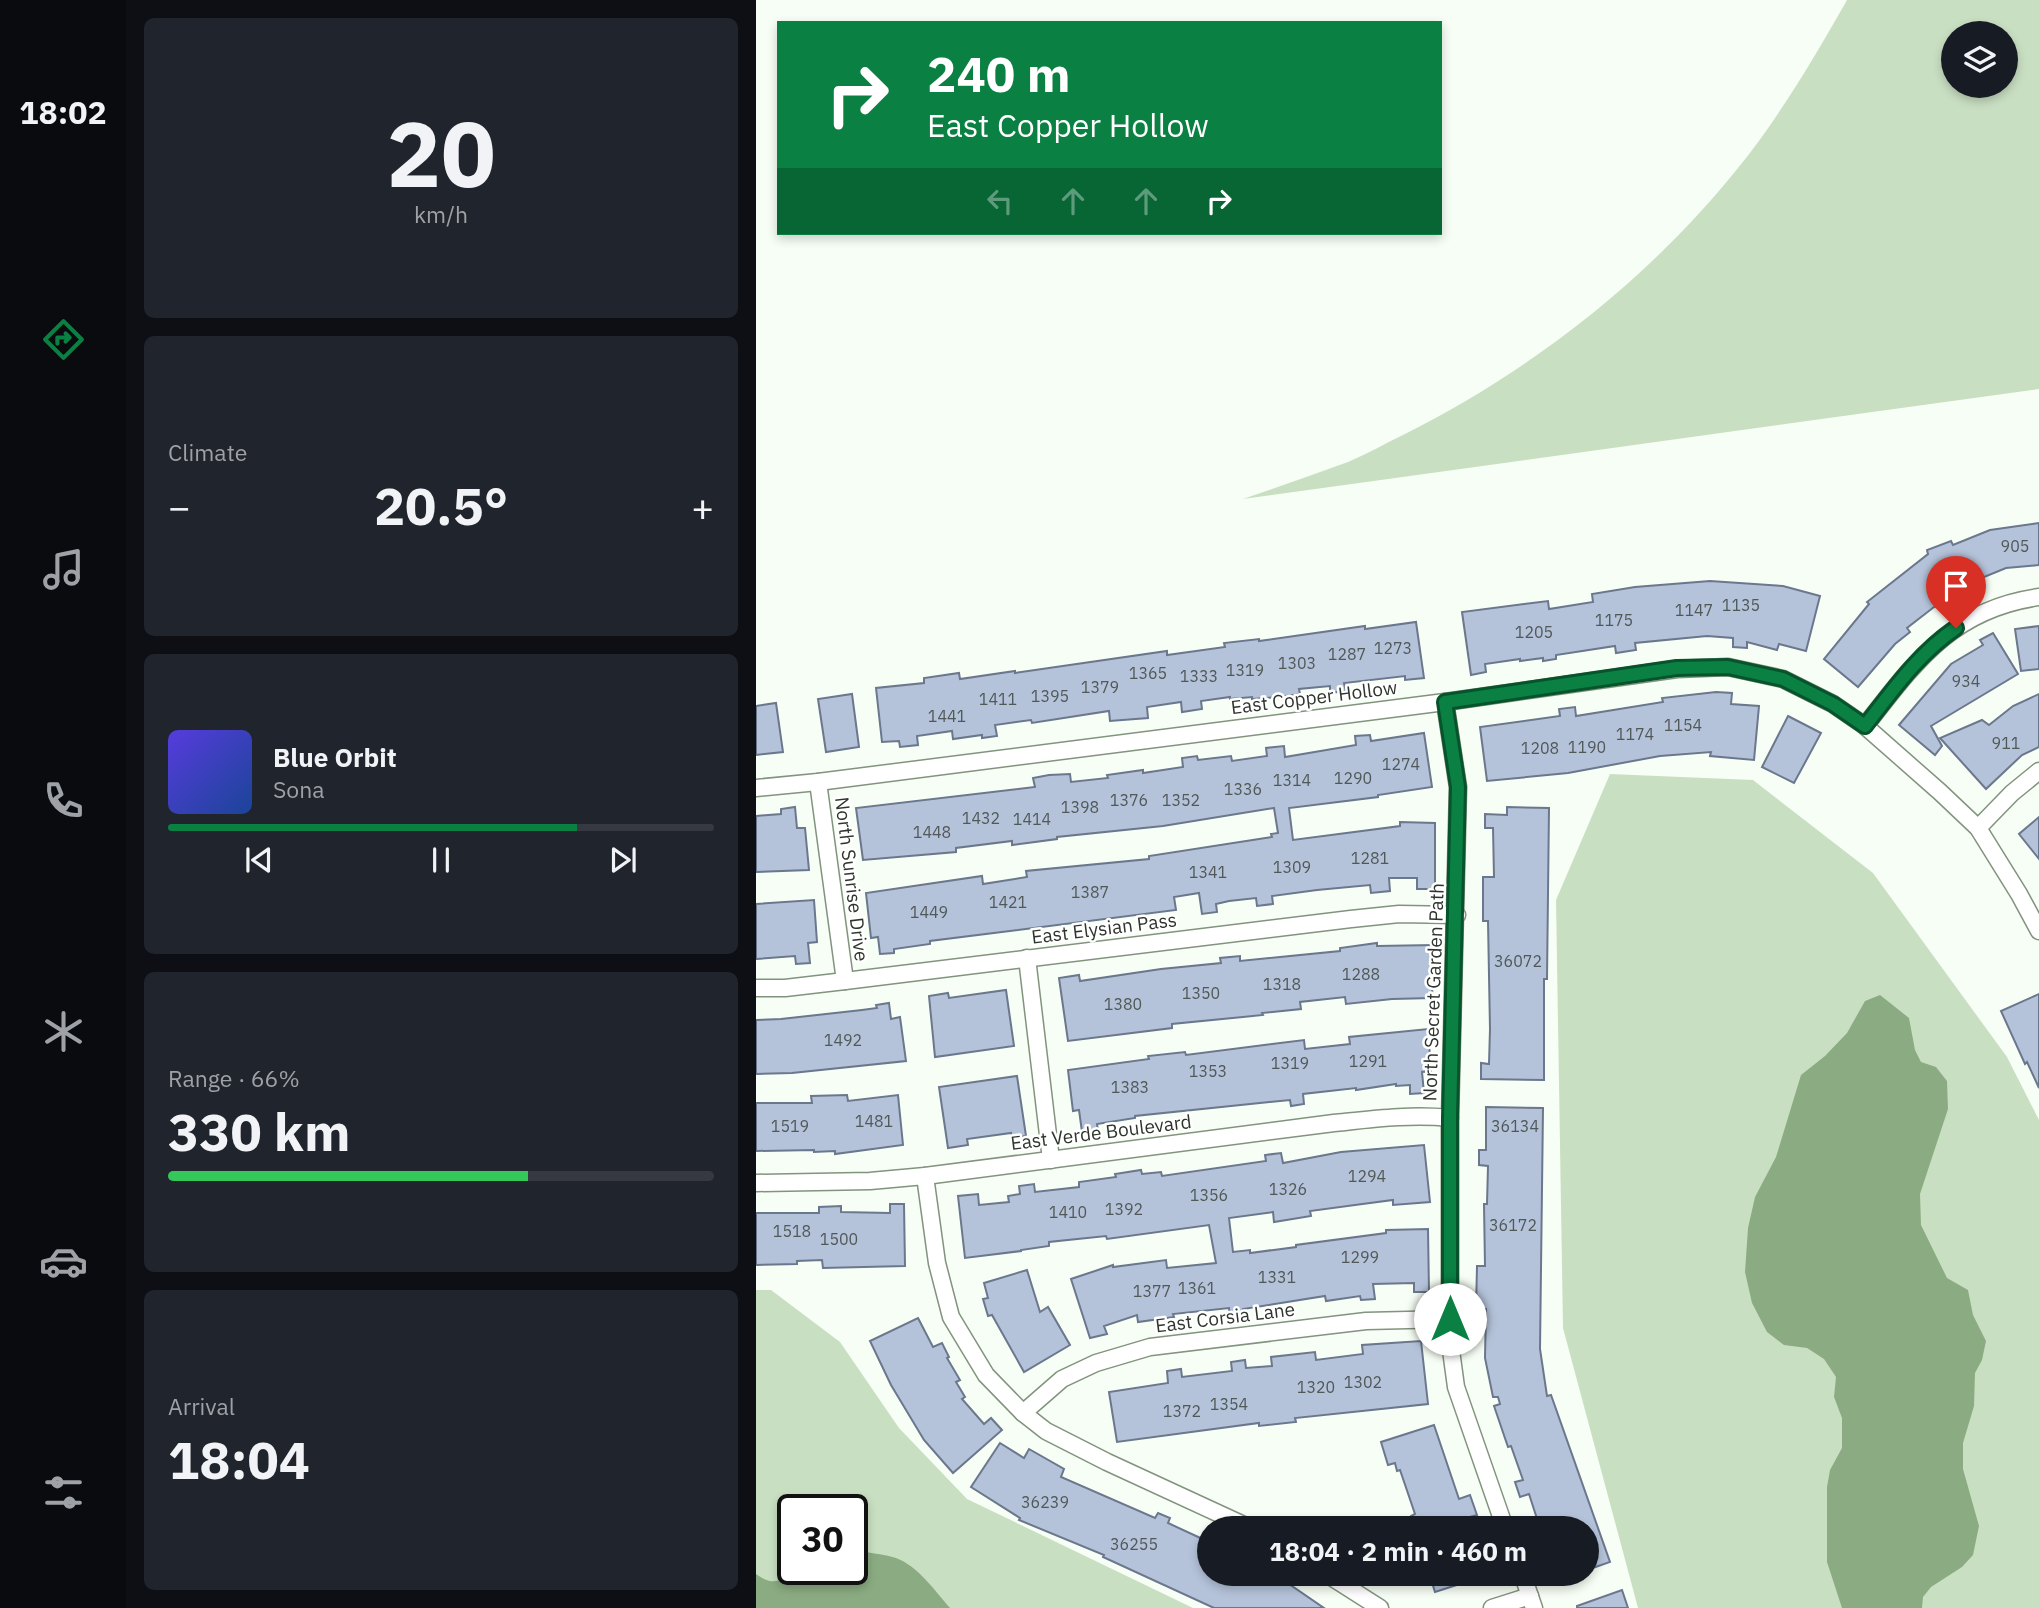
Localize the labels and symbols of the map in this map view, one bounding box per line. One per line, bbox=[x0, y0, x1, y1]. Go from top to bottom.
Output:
house number: 905 bbox=[2001, 536, 2029, 556]
pin bbox=[1926, 556, 1986, 628]
house number: 1135 bbox=[1722, 595, 1760, 615]
house number: 1147 bbox=[1675, 600, 1713, 620]
house number: 1175 bbox=[1595, 610, 1633, 630]
house number: 1205 bbox=[1515, 622, 1553, 642]
house number: 1273 bbox=[1374, 638, 1412, 658]
house number: 1287 bbox=[1328, 644, 1366, 664]
house number: 1303 bbox=[1278, 653, 1316, 673]
house number: 1319 bbox=[1226, 660, 1264, 680]
house number: 1365 bbox=[1129, 663, 1167, 683]
house number: 1333 bbox=[1180, 666, 1218, 686]
house number: 934 bbox=[1952, 671, 1980, 691]
street label: East Copper Hollow bbox=[1229, 675, 1399, 719]
house number: 1379 bbox=[1081, 677, 1119, 697]
house number: 1395 bbox=[1031, 686, 1069, 706]
house number: 1411 bbox=[979, 689, 1017, 709]
house number: 1441 bbox=[928, 706, 966, 726]
house number: 1154 bbox=[1664, 715, 1702, 735]
house number: 1174 bbox=[1616, 724, 1654, 744]
house number: 911 bbox=[1992, 733, 2020, 753]
house number: 1190 bbox=[1568, 737, 1606, 757]
house number: 1208 bbox=[1521, 738, 1559, 758]
house number: 1274 bbox=[1382, 754, 1420, 774]
house number: 1290 bbox=[1334, 768, 1372, 788]
house number: 1314 bbox=[1273, 770, 1311, 790]
house number: 1336 bbox=[1224, 779, 1262, 799]
house number: 1376 bbox=[1110, 790, 1148, 810]
house number: 1352 bbox=[1162, 790, 1200, 810]
street label: North Sunrise Drive bbox=[830, 795, 874, 963]
house number: 1398 bbox=[1061, 797, 1099, 817]
house number: 1432 bbox=[962, 808, 1000, 828]
house number: 1414 bbox=[1013, 809, 1051, 829]
house number: 1448 bbox=[913, 822, 951, 842]
house number: 1281 bbox=[1351, 848, 1389, 868]
house number: 1309 bbox=[1273, 857, 1311, 877]
house number: 1341 bbox=[1189, 862, 1227, 882]
house number: 1387 bbox=[1071, 882, 1109, 902]
street label: North Secret Garden Path bbox=[1417, 882, 1449, 1102]
house number: 1421 bbox=[989, 892, 1027, 912]
house number: 1449 bbox=[910, 902, 948, 922]
street label: East Elysian Pass bbox=[1030, 907, 1178, 949]
house number: 36072 bbox=[1494, 951, 1542, 971]
house number: 1288 bbox=[1342, 964, 1380, 984]
house number: 1318 bbox=[1263, 974, 1301, 994]
house number: 1350 bbox=[1182, 983, 1220, 1003]
house number: 1380 bbox=[1104, 994, 1142, 1014]
house number: 1492 bbox=[824, 1030, 862, 1050]
house number: 1291 bbox=[1349, 1051, 1387, 1071]
house number: 1319 bbox=[1271, 1053, 1309, 1073]
house number: 1353 bbox=[1189, 1061, 1227, 1081]
house number: 1383 bbox=[1111, 1077, 1149, 1097]
street label: East Verde Boulevard bbox=[1009, 1109, 1193, 1155]
house number: 1481 bbox=[855, 1111, 893, 1131]
house number: 1519 bbox=[771, 1116, 809, 1136]
house number: 36134 bbox=[1491, 1116, 1539, 1136]
house number: 1294 bbox=[1348, 1166, 1386, 1186]
house number: 1326 bbox=[1269, 1179, 1307, 1199]
house number: 1356 bbox=[1190, 1185, 1228, 1205]
house number: 1392 bbox=[1105, 1199, 1143, 1219]
house number: 1410 bbox=[1049, 1202, 1087, 1222]
house number: 36172 bbox=[1489, 1215, 1537, 1235]
house number: 1518 bbox=[773, 1221, 811, 1241]
house number: 1500 bbox=[820, 1229, 858, 1249]
house number: 1299 bbox=[1341, 1247, 1379, 1267]
house number: 1331 bbox=[1258, 1267, 1296, 1287]
house number: 1361 bbox=[1178, 1278, 1216, 1298]
house number: 1377 bbox=[1133, 1281, 1171, 1301]
position arrow bbox=[1413, 1282, 1487, 1356]
street label: East Corsia Lane bbox=[1154, 1297, 1296, 1337]
house number: 1302 bbox=[1344, 1372, 1382, 1392]
house number: 1320 bbox=[1297, 1377, 1335, 1397]
house number: 1354 bbox=[1210, 1394, 1248, 1414]
house number: 1372 bbox=[1163, 1401, 1201, 1421]
house number: 36239 bbox=[1021, 1492, 1069, 1512]
speed limit sign: 30 bbox=[777, 1494, 868, 1585]
house number: 36255 bbox=[1110, 1534, 1158, 1554]

